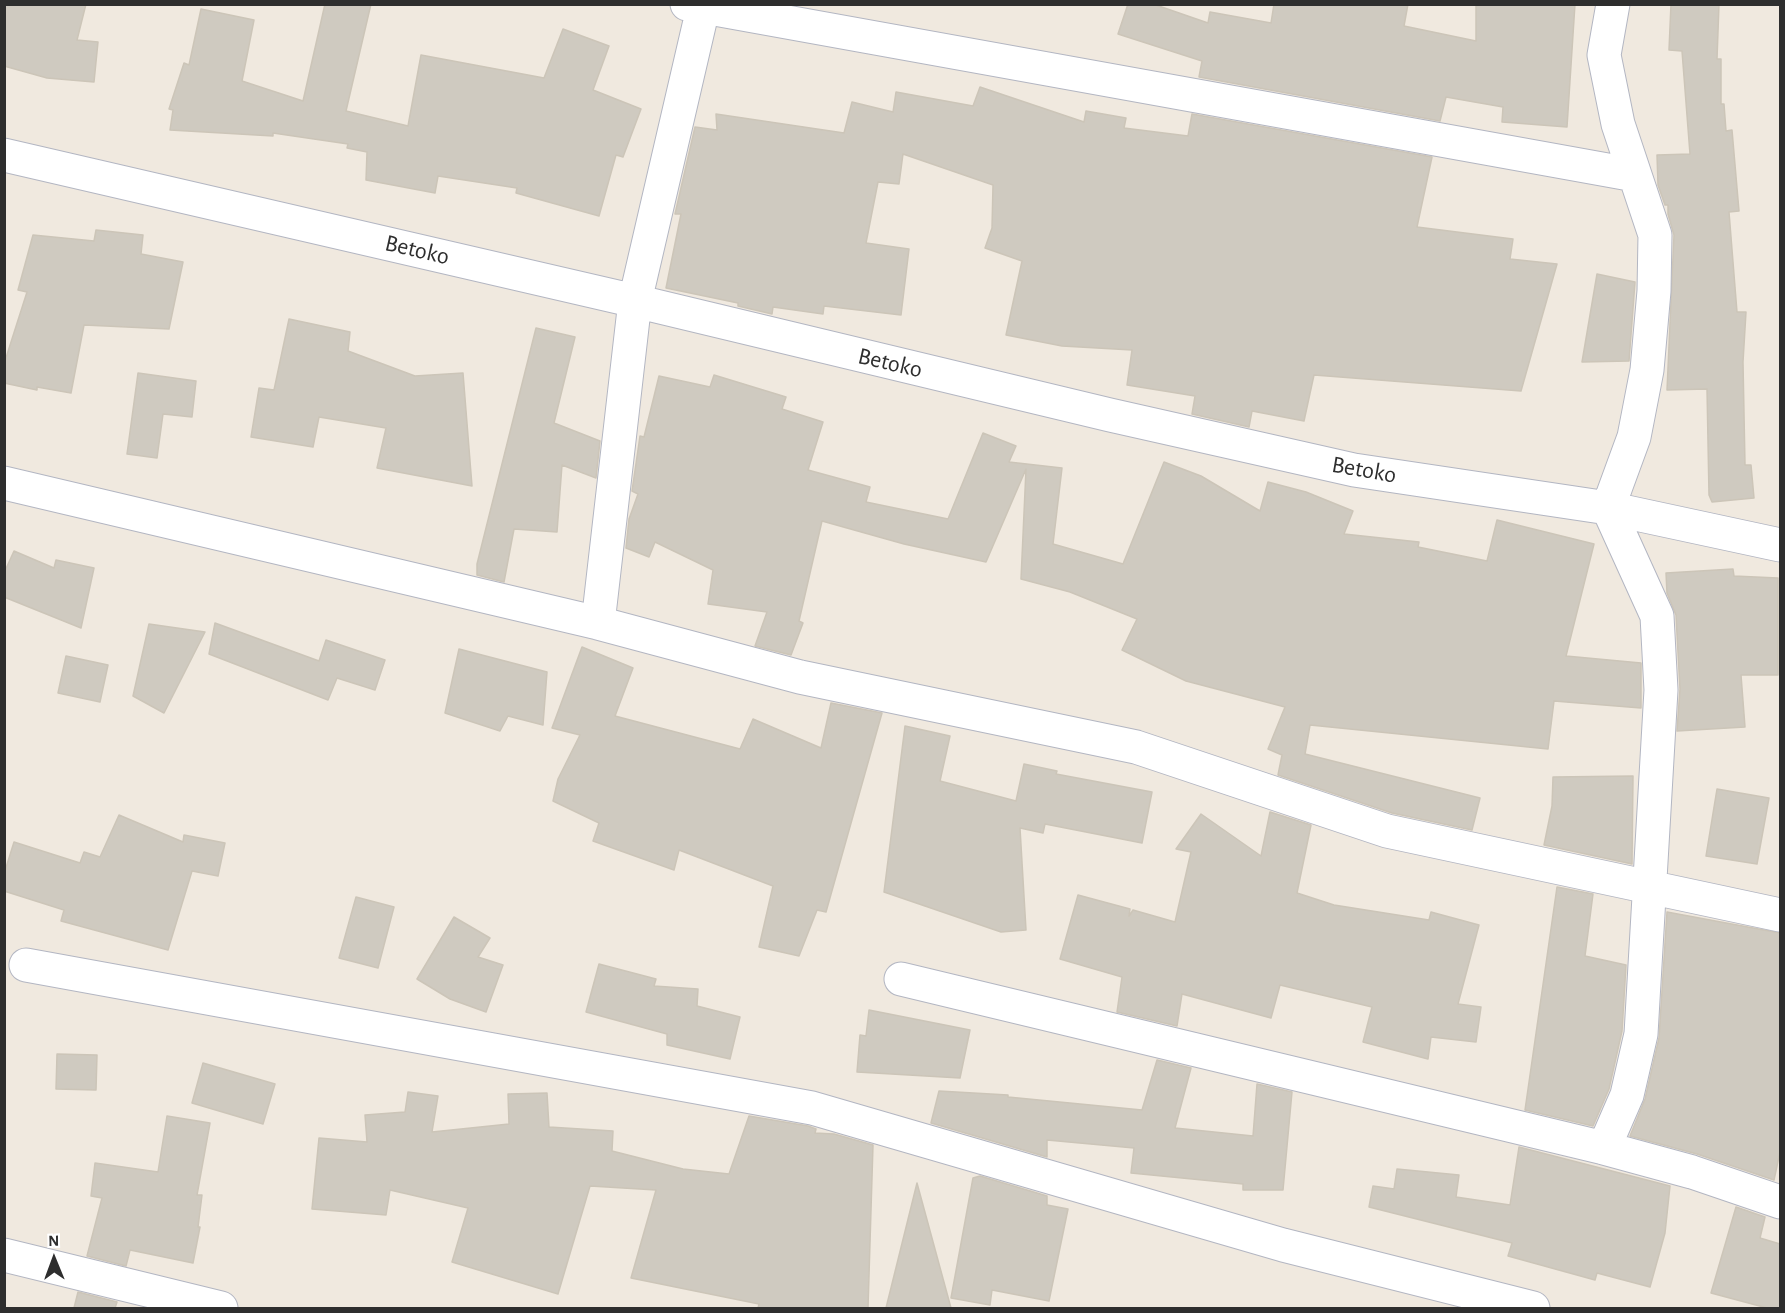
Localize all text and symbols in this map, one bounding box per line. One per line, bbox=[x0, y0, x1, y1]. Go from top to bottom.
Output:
street label: Betoko bbox=[382, 229, 452, 271]
street label: Betoko bbox=[855, 342, 925, 384]
street label: Betoko bbox=[1329, 450, 1399, 490]
north arrow bbox=[24, 1229, 84, 1289]
text: N bbox=[48, 1233, 59, 1249]

